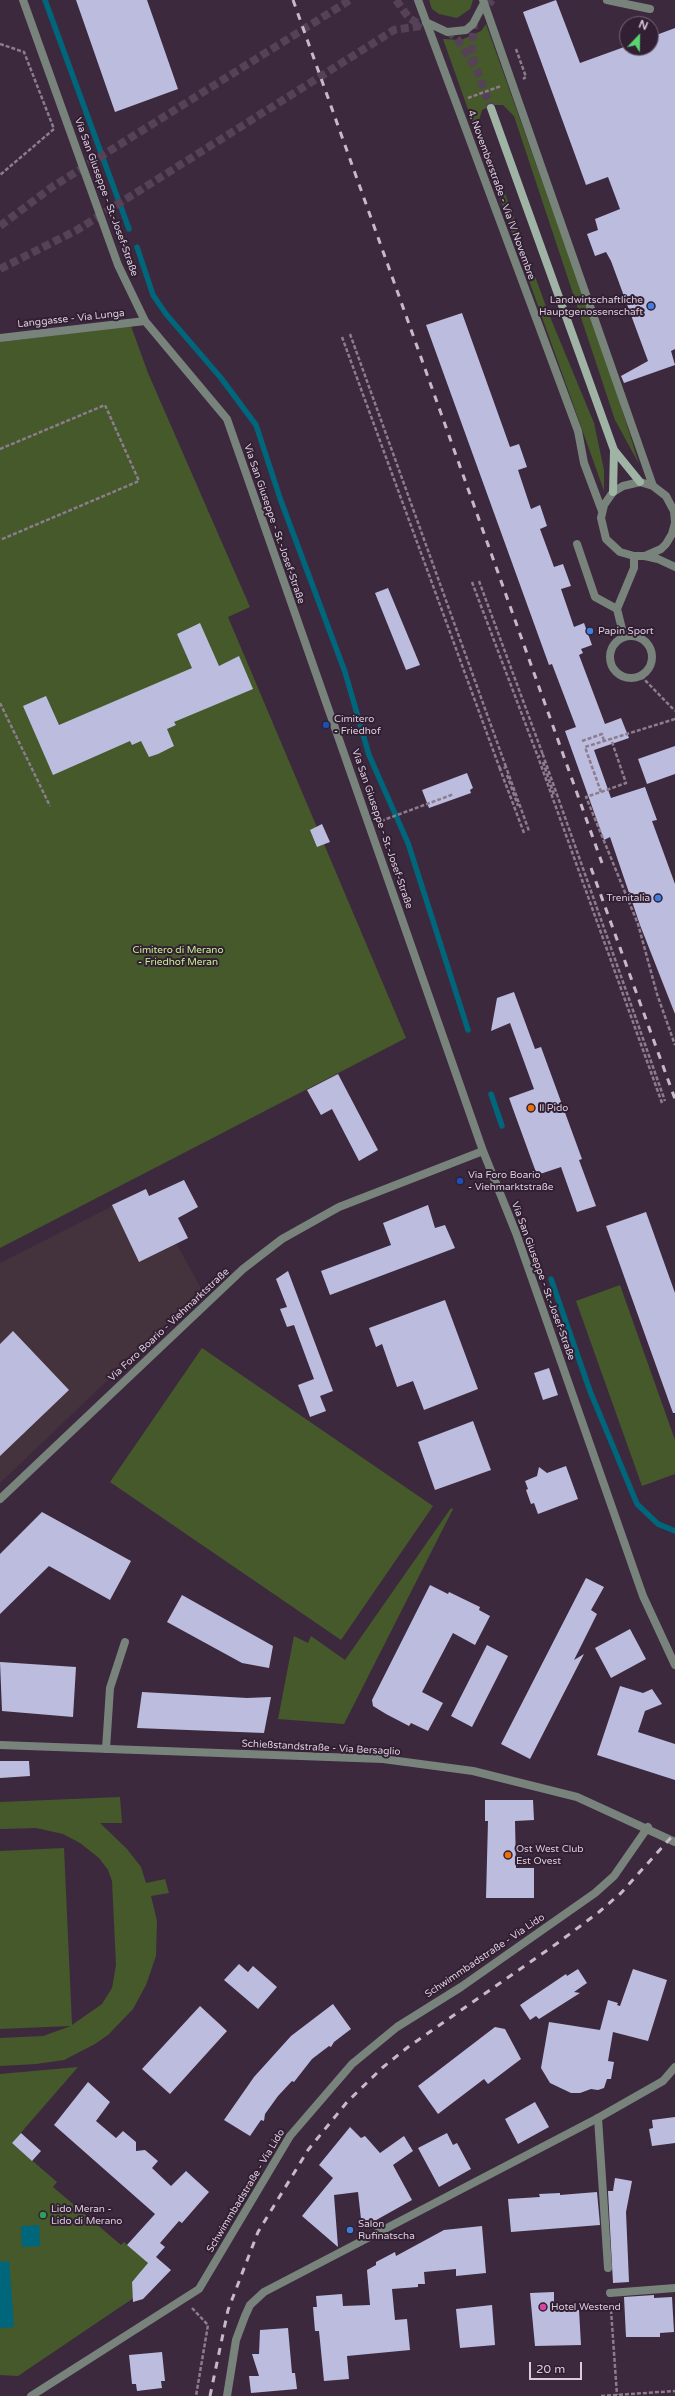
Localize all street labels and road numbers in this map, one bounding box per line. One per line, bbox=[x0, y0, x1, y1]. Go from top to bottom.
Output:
street label: 4. Novemberstraße - Via IV Novembre bbox=[465, 108, 537, 282]
street label: Via San Giuseppe - St.-Josef-Straße bbox=[72, 116, 140, 278]
street label: Langgasse - Via Lunga bbox=[17, 307, 125, 331]
street label: Via San Giuseppe - St.-Josef-Straße bbox=[241, 443, 307, 605]
street label: Via San Giuseppe - St.-Josef-Straße bbox=[349, 748, 415, 910]
street label: Via San Giuseppe - St.-Josef-Straße bbox=[509, 1200, 577, 1362]
street label: Via Foro Boario - Viehmarktstraße bbox=[106, 1266, 232, 1384]
street label: Schießstandstraße - Via Bersaglio bbox=[241, 1738, 401, 1758]
street label: Schwimmbadstraße - Via Lido bbox=[423, 1911, 547, 2001]
street label: Schwimmbadstraße - Via Lido bbox=[204, 2127, 288, 2255]

